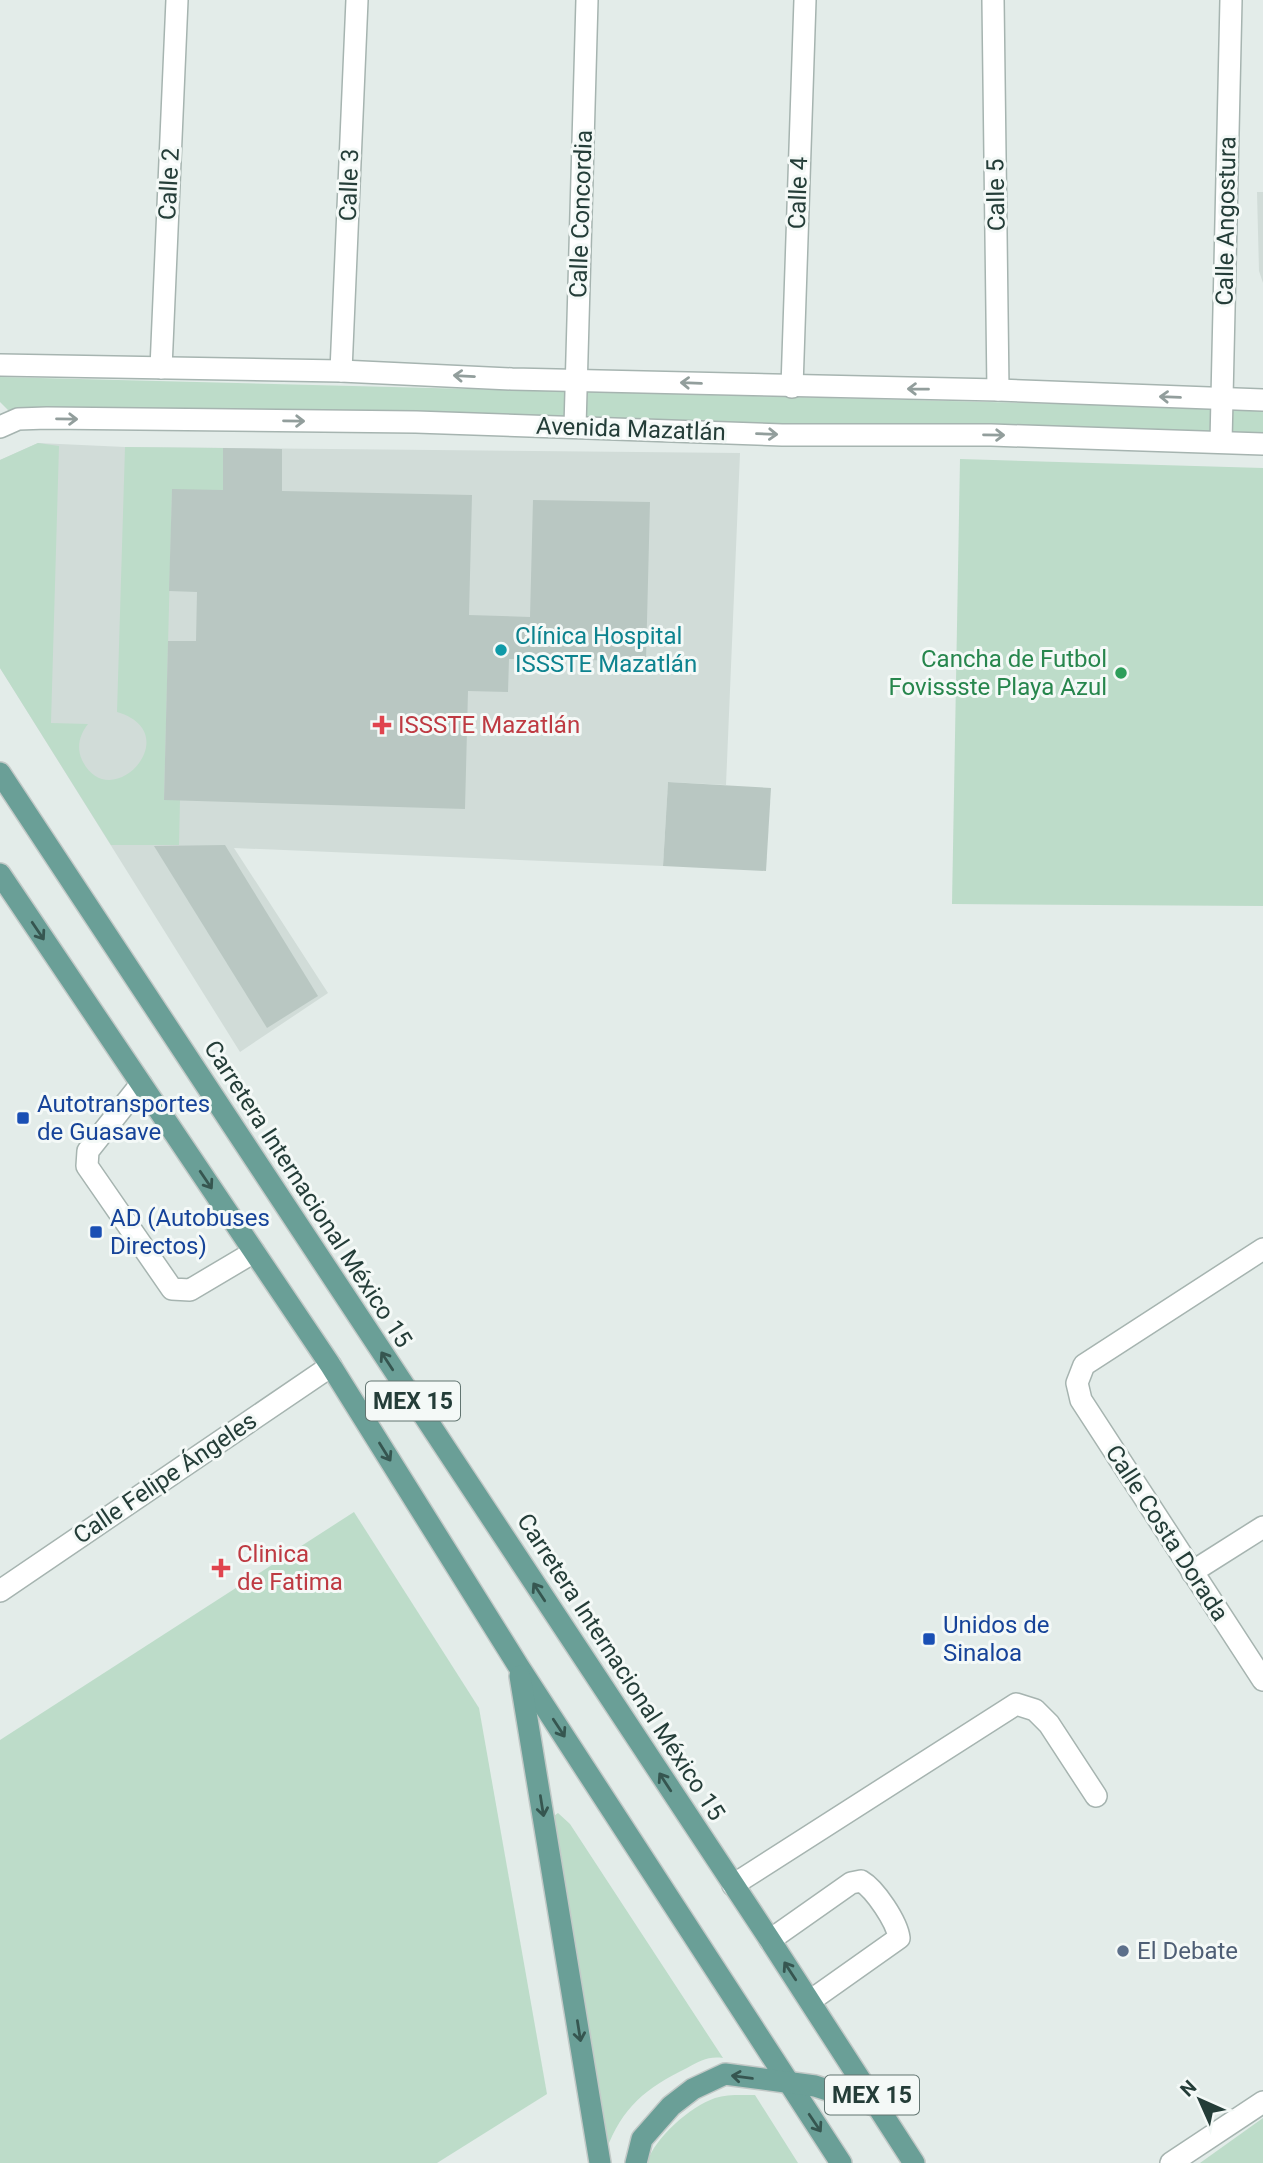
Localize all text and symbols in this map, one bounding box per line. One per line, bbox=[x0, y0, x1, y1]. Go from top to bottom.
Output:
street label: Calle Concordia bbox=[564, 129, 598, 299]
street label: Calle Angostura bbox=[1211, 136, 1241, 306]
street label: Calle 2 bbox=[153, 147, 185, 221]
street label: Calle 3 bbox=[334, 148, 364, 222]
street label: Calle 4 bbox=[783, 156, 813, 230]
street label: Calle 5 bbox=[981, 159, 1011, 231]
one-way arrow bbox=[452, 370, 475, 383]
one-way arrow bbox=[680, 377, 703, 390]
one-way arrow bbox=[907, 382, 930, 396]
one-way arrow bbox=[1159, 391, 1182, 404]
one-way arrow bbox=[55, 412, 78, 425]
street label: Avenida Mazatlán bbox=[536, 412, 726, 446]
one-way arrow bbox=[283, 414, 306, 428]
one-way arrow bbox=[755, 427, 778, 441]
one-way arrow bbox=[982, 429, 1005, 442]
place label: Clínica Hospital ISSSTE Mazatlán bbox=[515, 622, 697, 678]
marker: Clínica Hospital ISSSTE Mazatlán bbox=[493, 642, 509, 658]
place label: Cancha de Futbol Fovissste Playa Azul bbox=[889, 645, 1107, 701]
marker: Cancha de Futbol Fovissste Playa Azul bbox=[1113, 665, 1129, 681]
place label: ISSSTE Mazatlán bbox=[398, 711, 580, 739]
marker: ISSSTE Mazatlán bbox=[372, 715, 392, 735]
one-way arrow bbox=[31, 921, 45, 940]
street label: Carretera Internacional México 15 bbox=[198, 1035, 418, 1353]
place label: Autotransportes de Guasave bbox=[37, 1090, 210, 1146]
marker: Autotransportes de Guasave bbox=[15, 1110, 31, 1126]
one-way arrow bbox=[199, 1170, 213, 1190]
place label: AD (Autobuses Directos) bbox=[110, 1204, 270, 1260]
marker: AD (Autobuses Directos) bbox=[88, 1224, 104, 1240]
one-way arrow bbox=[380, 1352, 394, 1371]
road number: MEX 15 bbox=[366, 1382, 460, 1420]
street label: Calle Felipe Ángeles bbox=[68, 1406, 262, 1550]
street label: Calle Costa Dorada bbox=[1100, 1440, 1234, 1626]
one-way arrow bbox=[378, 1442, 392, 1462]
street label: Carretera Internacional México 15 bbox=[511, 1508, 731, 1826]
place label: Clinica de Fatima bbox=[237, 1540, 343, 1596]
marker: Clinica de Fatima bbox=[211, 1558, 231, 1578]
one-way arrow bbox=[532, 1583, 547, 1602]
place label: Unidos de Sinaloa bbox=[943, 1611, 1049, 1667]
marker: Unidos de Sinaloa bbox=[921, 1631, 937, 1647]
one-way arrow bbox=[552, 1717, 566, 1737]
one-way arrow bbox=[658, 1772, 672, 1792]
one-way arrow bbox=[536, 1795, 549, 1817]
place label: El Debate bbox=[1137, 1937, 1238, 1965]
marker: El Debate bbox=[1115, 1943, 1131, 1959]
one-way arrow bbox=[783, 1962, 797, 1982]
one-way arrow bbox=[573, 2019, 586, 2042]
north arrow bbox=[1165, 2065, 1235, 2135]
one-way arrow bbox=[731, 2070, 754, 2083]
text: N bbox=[1175, 2075, 1201, 2101]
road number: MEX 15 bbox=[825, 2076, 919, 2114]
one-way arrow bbox=[808, 2113, 822, 2132]

